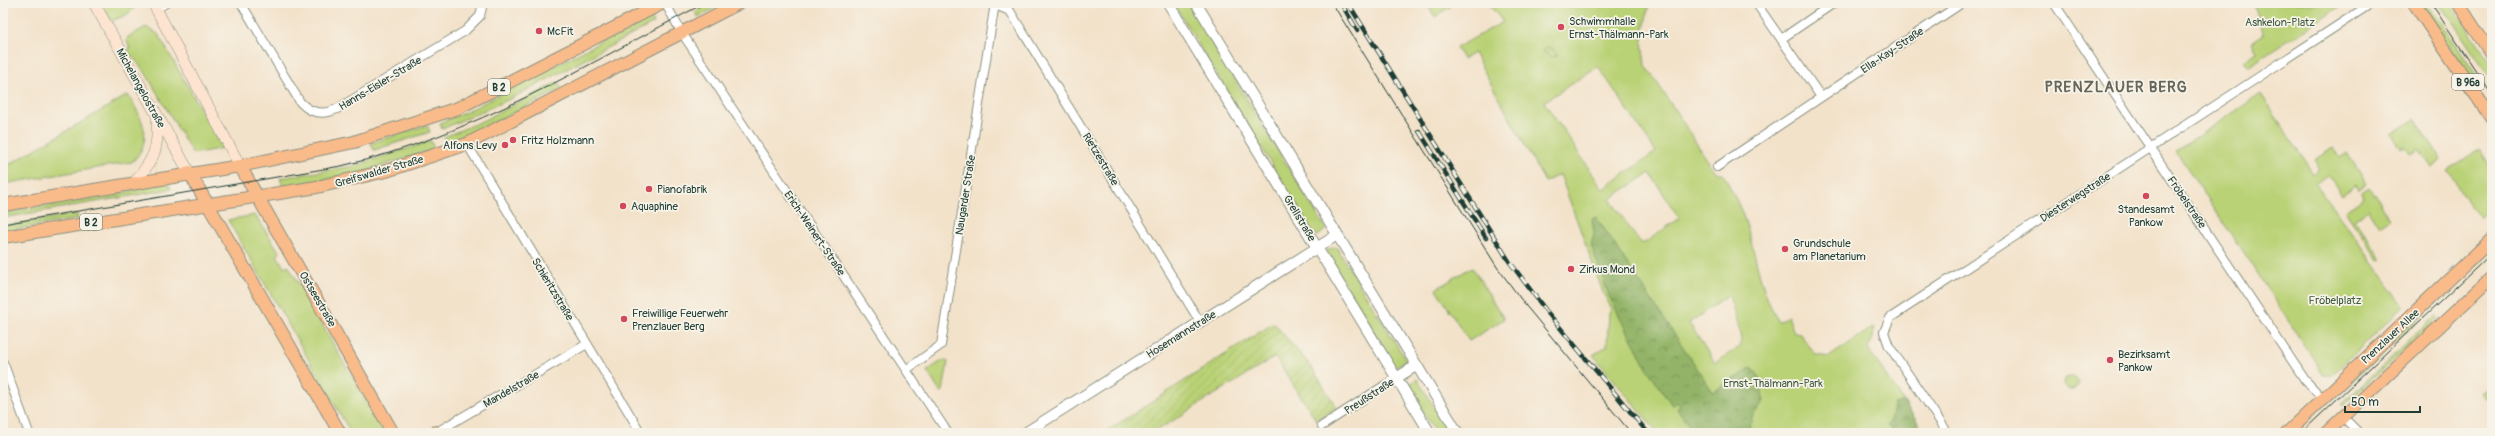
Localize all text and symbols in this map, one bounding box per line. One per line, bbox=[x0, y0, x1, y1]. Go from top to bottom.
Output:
place label: Schwimmhalle Ernst-Thälmann-Park bbox=[1569, 15, 1669, 41]
park label: Ashkelon-Platz bbox=[2245, 16, 2315, 29]
marker: Schwimmhalle Ernst-Thälmann-Park bbox=[1556, 22, 1566, 32]
street label: Ella-Kay-Straße bbox=[1858, 24, 1927, 76]
place label: McFit bbox=[547, 25, 574, 38]
marker: McFit bbox=[534, 26, 544, 36]
street label: Michelangelostraße bbox=[113, 46, 168, 131]
street label: Hanns-Eisler-Straße bbox=[337, 53, 424, 113]
road number: B 96a bbox=[2452, 74, 2484, 90]
district label: PRENZLAUER BERG bbox=[2044, 78, 2188, 97]
road number: B 2 bbox=[488, 79, 510, 95]
street label: Rietzestraße bbox=[1080, 131, 1122, 188]
place label: Fritz Holzmann bbox=[521, 134, 594, 147]
marker: Fritz Holzmann bbox=[508, 135, 518, 145]
place label: Alfons Levy bbox=[443, 139, 497, 152]
marker: Alfons Levy bbox=[500, 140, 510, 150]
street label: Greifswalder Straße bbox=[333, 152, 425, 190]
street label: Naugarder Straße bbox=[953, 154, 978, 236]
street label: Diesterwegstraße bbox=[2038, 170, 2113, 225]
street label: Fröbelstraße bbox=[2164, 174, 2209, 231]
place label: Pianofabrik bbox=[657, 183, 708, 196]
marker: Pianofabrik bbox=[644, 184, 654, 194]
street label: Erich-Weinert-Straße bbox=[781, 188, 848, 279]
marker: Standesamt Pankow bbox=[2141, 191, 2151, 201]
street label: Grellstraße bbox=[1281, 193, 1319, 244]
place label: Aquaphine bbox=[631, 200, 678, 213]
marker: Aquaphine bbox=[618, 201, 628, 211]
place label: Standesamt Pankow bbox=[2117, 203, 2175, 229]
road number: B 2 bbox=[80, 214, 102, 230]
place label: Grundschule am Planetarium bbox=[1793, 237, 1866, 263]
marker: Grundschule am Planetarium bbox=[1780, 244, 1790, 254]
street label: Schieritzstraße bbox=[529, 256, 577, 323]
place label: Zirkus Mond bbox=[1579, 263, 1635, 276]
marker: Zirkus Mond bbox=[1566, 264, 1576, 274]
street label: Ostseestraße bbox=[296, 269, 339, 330]
park label: Fröbelplatz bbox=[2309, 294, 2362, 307]
street label: Prenzlauer Allee bbox=[2359, 306, 2423, 367]
place label: Freiwillige Feuerwehr Prenzlauer Berg bbox=[632, 307, 728, 333]
street label: Hosemannstraße bbox=[1144, 307, 1219, 361]
marker: Freiwillige Feuerwehr Prenzlauer Berg bbox=[619, 314, 629, 324]
place label: Bezirksamt Pankow bbox=[2118, 348, 2171, 374]
marker: Bezirksamt Pankow bbox=[2105, 355, 2115, 365]
street label: Mandelstraße bbox=[481, 368, 542, 411]
street label: Preußstraße bbox=[1342, 375, 1397, 417]
park label: Ernst-Thälmann-Park bbox=[1723, 377, 1823, 390]
scale bar bbox=[2345, 388, 2420, 414]
text: 50 m bbox=[2351, 395, 2379, 410]

